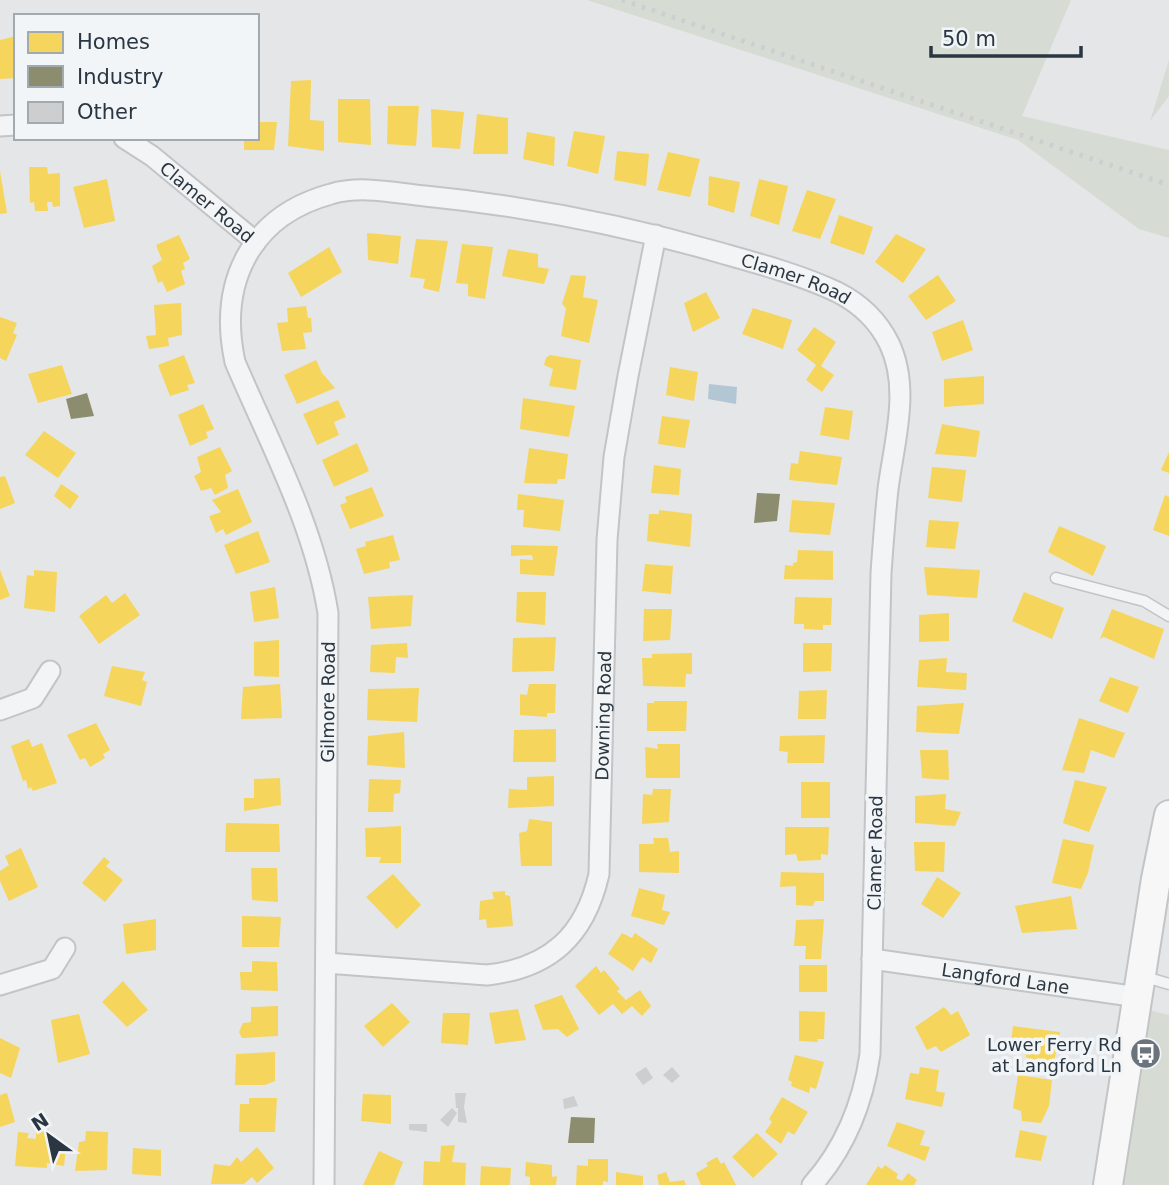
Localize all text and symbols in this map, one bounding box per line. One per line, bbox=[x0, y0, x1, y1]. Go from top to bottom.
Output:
legend bbox=[14, 14, 259, 140]
scale bar bbox=[931, 14, 1082, 58]
text: 50 m bbox=[942, 27, 996, 51]
text: Homes bbox=[77, 30, 150, 54]
text: Industry bbox=[77, 65, 163, 89]
text: Other bbox=[77, 100, 137, 124]
street label: Clamer Road bbox=[156, 157, 258, 247]
street label: Clamer Road bbox=[739, 249, 855, 308]
street label: Gilmore Road bbox=[316, 641, 338, 763]
street label: Downing Road bbox=[591, 650, 615, 781]
street label: Clamer Road bbox=[863, 795, 887, 911]
street label: Langford Lane bbox=[940, 959, 1071, 998]
place label: Lower Ferry Rd at Langford Ln bbox=[987, 1034, 1122, 1076]
bus stop icon: Lower Ferry Rd at Langford Ln bbox=[1128, 1037, 1162, 1071]
north arrow bbox=[14, 1101, 84, 1171]
text: N bbox=[27, 1108, 52, 1135]

